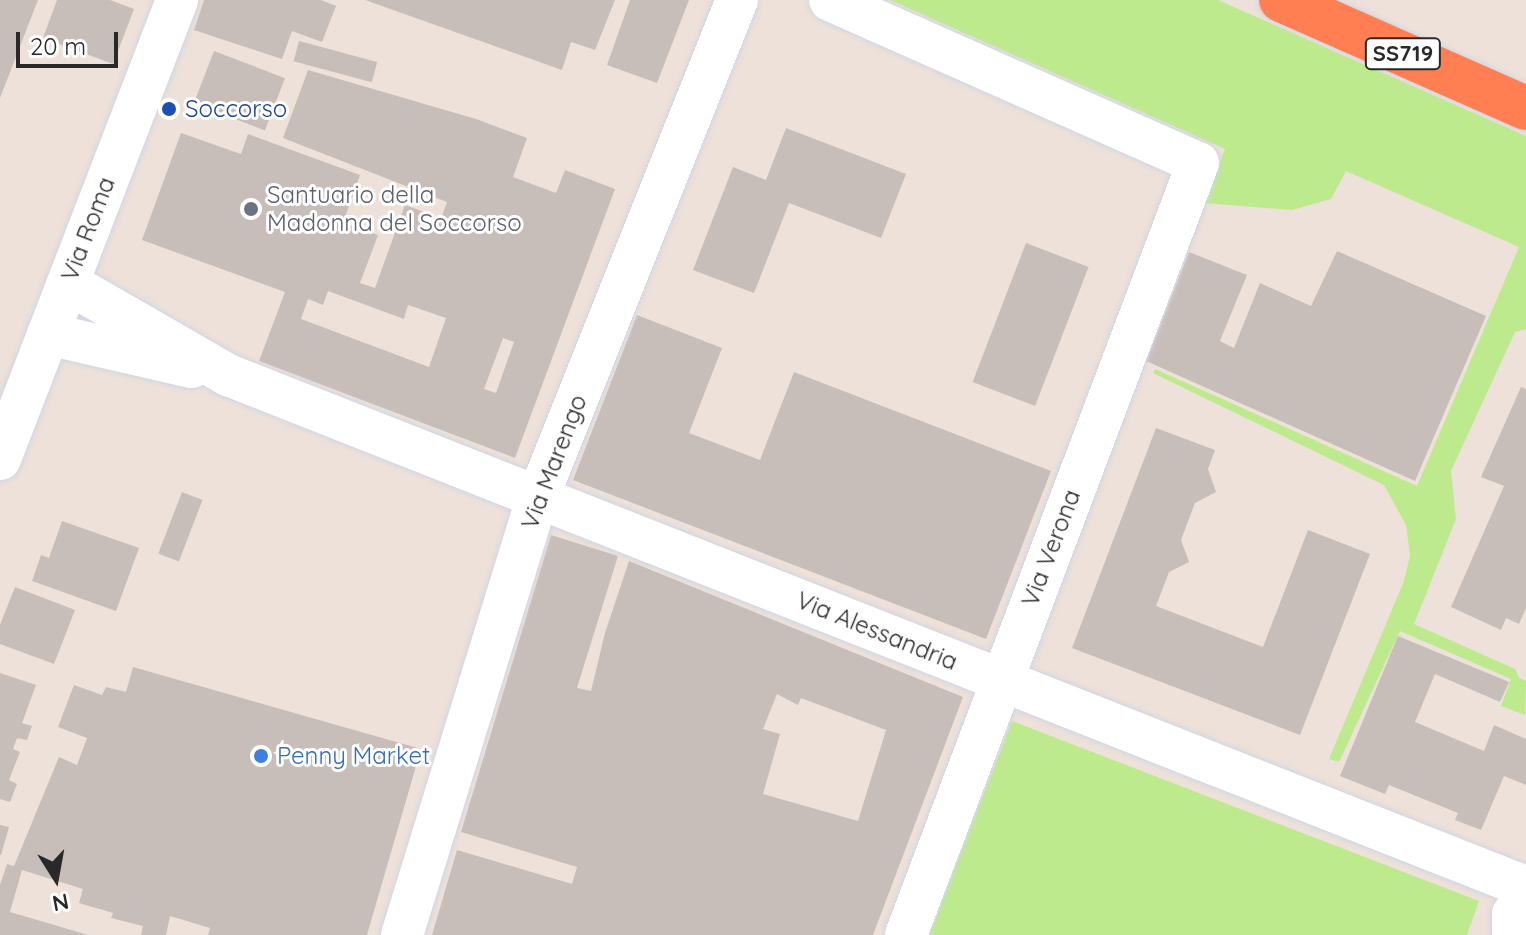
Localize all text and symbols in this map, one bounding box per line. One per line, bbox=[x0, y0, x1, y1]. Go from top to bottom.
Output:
scale bar bbox=[20, 16, 122, 66]
text: 20 m bbox=[30, 31, 86, 61]
road number: SS719 bbox=[1363, 36, 1443, 72]
place label: Soccorso bbox=[185, 95, 287, 123]
marker: Soccorso bbox=[160, 100, 178, 118]
street label: Via Roma bbox=[55, 173, 121, 285]
place label: Santuario della Madonna del Soccorso bbox=[267, 181, 522, 237]
marker: Santuario della Madonna del Soccorso bbox=[242, 200, 260, 218]
street label: Via Marengo bbox=[515, 391, 593, 533]
street label: Via Verona bbox=[1016, 486, 1086, 610]
street label: Via Alessandria bbox=[792, 586, 962, 676]
place label: Penny Market bbox=[277, 742, 430, 770]
marker: Penny Market bbox=[252, 747, 270, 765]
north arrow bbox=[16, 839, 96, 919]
text: N bbox=[50, 887, 71, 918]

